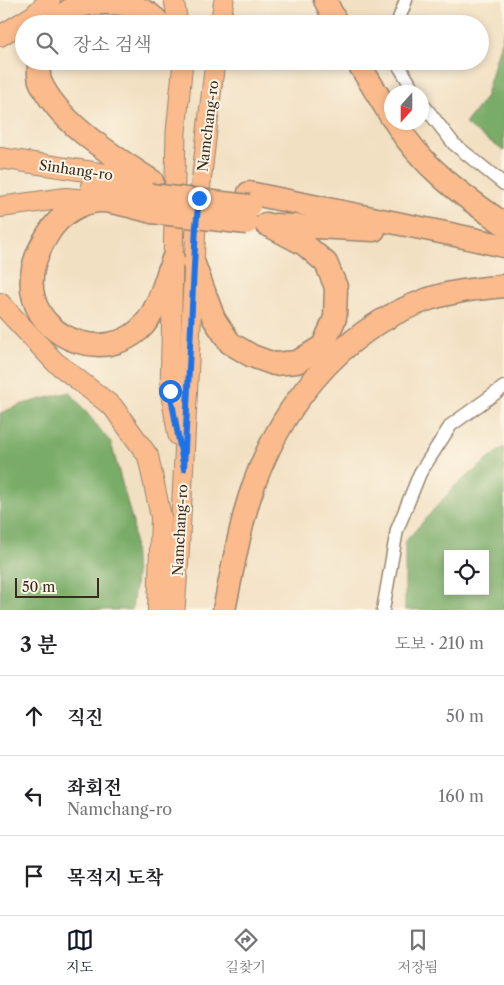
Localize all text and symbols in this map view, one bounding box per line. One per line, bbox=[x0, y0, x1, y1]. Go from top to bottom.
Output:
search box bbox=[15, 15, 489, 70]
icon: search bbox=[33, 29, 61, 57]
text: 장소 검색 bbox=[73, 33, 151, 56]
street label: Namchang-ro bbox=[193, 79, 223, 173]
north arrow bbox=[384, 85, 429, 130]
street label: Sinhang-ro bbox=[38, 156, 114, 184]
route end bbox=[188, 187, 211, 210]
route start bbox=[159, 380, 182, 403]
street label: Namchang-ro bbox=[169, 484, 191, 576]
map controls bbox=[444, 550, 489, 595]
button: locate bbox=[444, 550, 489, 595]
scale bar bbox=[15, 575, 99, 598]
text: 50 m bbox=[22, 578, 55, 596]
text: 3 분 bbox=[20, 632, 57, 657]
text: 도보 · 210 m bbox=[395, 633, 484, 653]
icon: ahead bbox=[20, 702, 48, 730]
text: 직진 bbox=[67, 706, 104, 729]
text: 50 m bbox=[446, 706, 484, 726]
text: 좌회전 bbox=[67, 776, 122, 799]
icon: left bbox=[20, 782, 48, 810]
text: 160 m bbox=[439, 786, 484, 806]
text: Namchang-ro bbox=[67, 799, 172, 819]
icon: arrive bbox=[20, 862, 48, 890]
text: 목적지 도착 bbox=[67, 866, 164, 889]
tab: 지도 bbox=[66, 926, 94, 976]
tab: 길찾기 bbox=[225, 926, 266, 976]
tab: 저장됨 bbox=[398, 926, 438, 976]

